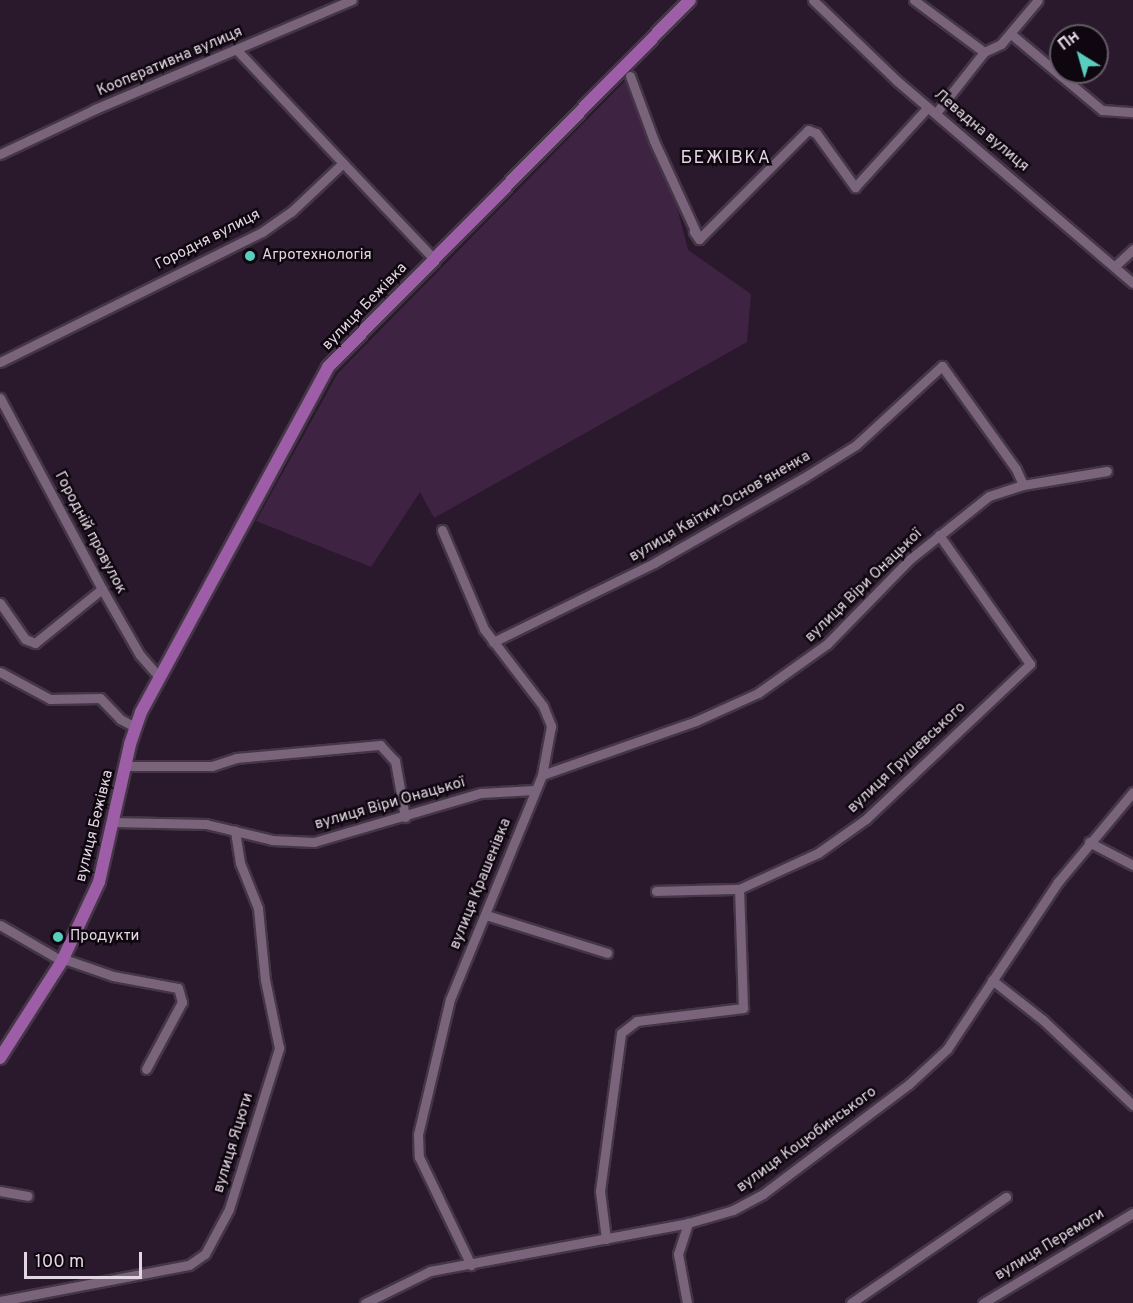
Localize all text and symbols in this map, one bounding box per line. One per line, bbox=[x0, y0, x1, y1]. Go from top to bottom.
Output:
street label: Кооперативна вулиця bbox=[95, 23, 245, 101]
north arrow bbox=[1049, 24, 1109, 84]
text: Пн bbox=[1055, 27, 1084, 56]
street label: Левадна вулиця bbox=[930, 86, 1032, 176]
district label: БЕЖІВКА bbox=[680, 148, 772, 170]
street label: Городня вулиця bbox=[153, 206, 263, 274]
place label: Агротехнологія bbox=[262, 247, 372, 265]
marker: Агротехнологія bbox=[243, 249, 257, 263]
street label: вулиця Бежівка bbox=[319, 260, 411, 354]
street label: вулиця Квітки-Основʼяненка bbox=[626, 448, 814, 566]
street label: Городній провулок bbox=[50, 469, 130, 597]
street label: вулиця Віри Онацької bbox=[802, 526, 926, 646]
street label: вулиця Грушевського bbox=[844, 699, 970, 817]
street label: вулиця Бежівка bbox=[72, 768, 118, 884]
street label: вулиця Віри Онацької bbox=[313, 774, 467, 834]
street label: вулиця Крашенівка bbox=[447, 816, 515, 952]
place label: Продукти bbox=[70, 928, 139, 946]
marker: Продукти bbox=[51, 930, 65, 944]
street label: вулиця Коцюбинського bbox=[734, 1083, 880, 1197]
street label: вулиця Яцюти bbox=[210, 1091, 258, 1195]
street label: вулиця Перемоги bbox=[992, 1205, 1108, 1285]
scale bar bbox=[27, 1240, 146, 1278]
text: 100 m bbox=[35, 1251, 84, 1274]

